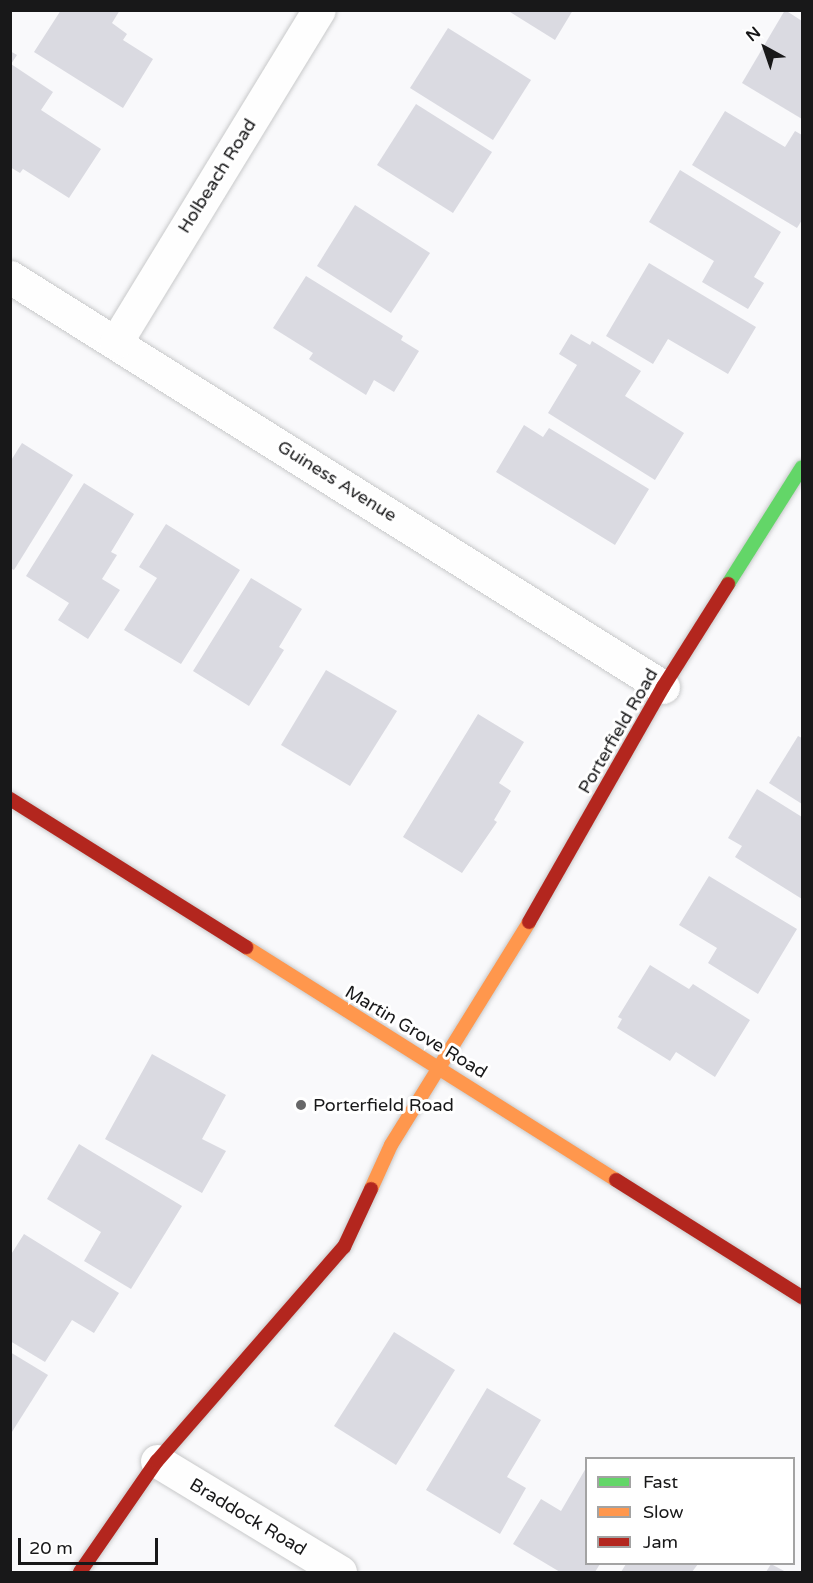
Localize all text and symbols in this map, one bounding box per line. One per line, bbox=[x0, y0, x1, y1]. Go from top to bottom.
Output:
north arrow bbox=[735, 18, 795, 78]
text: N bbox=[742, 22, 765, 46]
street label: Holbeach Road bbox=[173, 115, 261, 237]
street label: Guiness Avenue bbox=[273, 436, 401, 526]
street label: Porterfield Road bbox=[573, 665, 663, 797]
street label: Martin Grove Road bbox=[341, 981, 491, 1083]
place label: Porterfield Road bbox=[313, 1094, 454, 1116]
marker: Porterfield Road bbox=[294, 1098, 308, 1112]
legend bbox=[585, 1457, 795, 1565]
text: Fast bbox=[643, 1471, 678, 1493]
street label: Braddock Road bbox=[186, 1474, 310, 1560]
text: Slow bbox=[643, 1501, 684, 1523]
scale bar bbox=[21, 1526, 160, 1564]
text: Jam bbox=[643, 1531, 678, 1553]
text: 20 m bbox=[29, 1537, 73, 1559]

